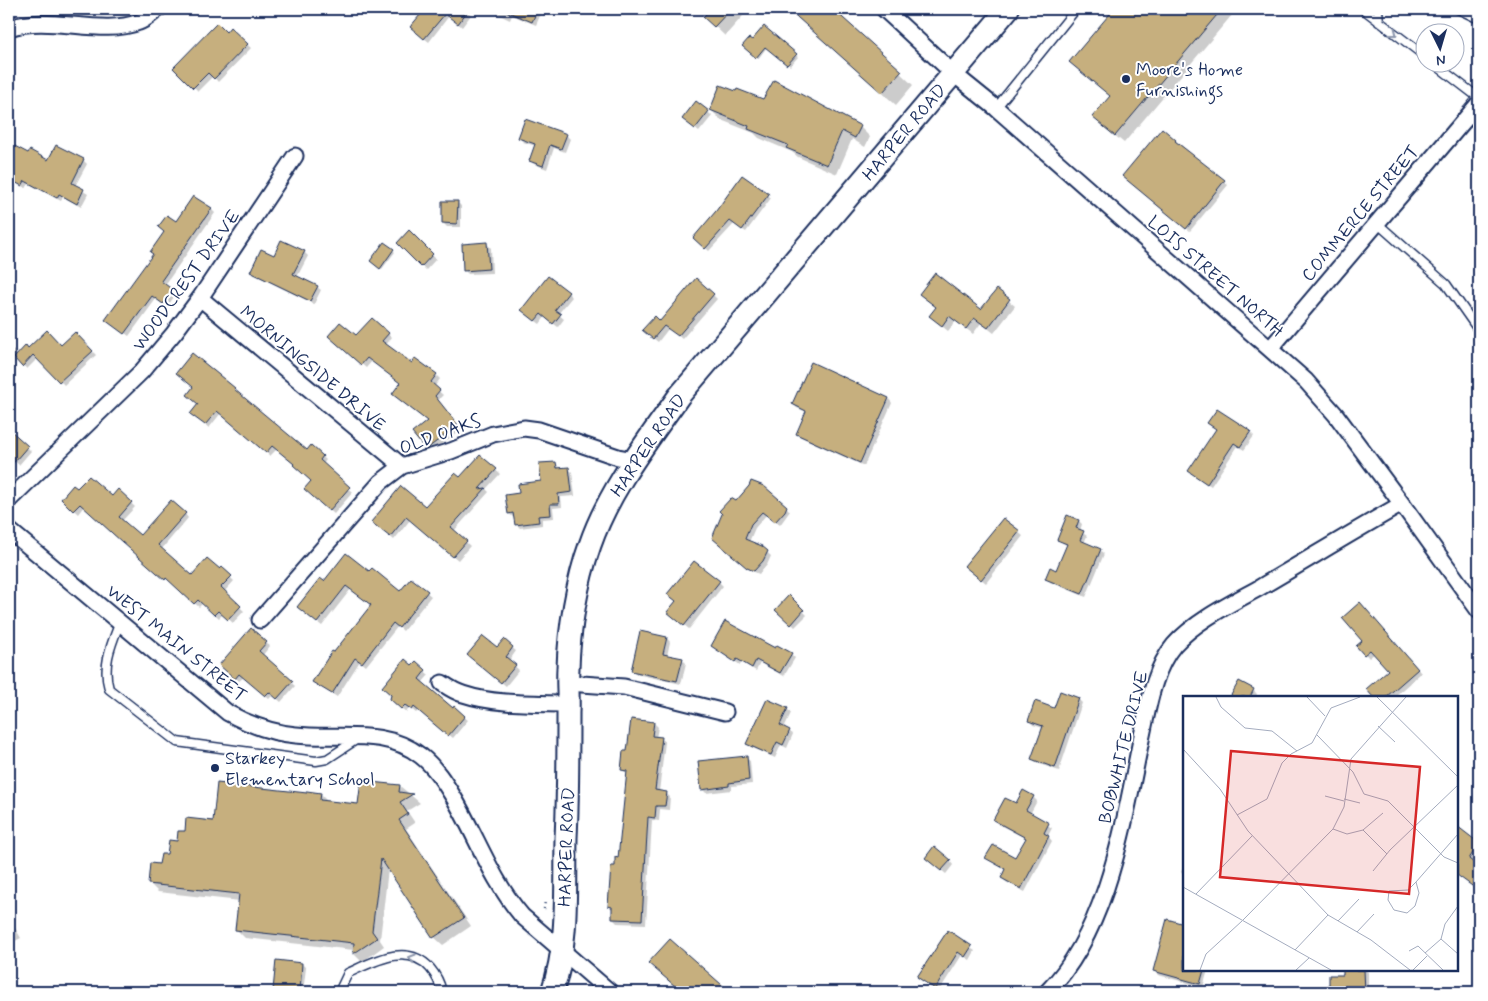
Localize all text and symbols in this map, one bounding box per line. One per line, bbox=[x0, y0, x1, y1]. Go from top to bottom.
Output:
north arrow bbox=[1416, 22, 1466, 72]
one-way arrow bbox=[1388, 28, 1397, 36]
text: N bbox=[1436, 51, 1446, 69]
place label: Moore's Home Furnishings bbox=[1136, 58, 1243, 105]
marker: Moore's Home Furnishings bbox=[1120, 73, 1132, 85]
street label: HARPER ROAD bbox=[857, 79, 952, 186]
street label: COMMERCE STREET bbox=[1297, 140, 1425, 287]
street label: WOODCREST DRIVE bbox=[127, 205, 246, 356]
street label: LOIS STREET NORTH bbox=[1142, 211, 1289, 343]
street label: MORNINGSIDE DRIVE bbox=[234, 301, 390, 437]
street label: HARPER ROAD bbox=[605, 389, 692, 502]
street label: OLD OAKS bbox=[396, 409, 484, 461]
street label: WEST MAIN STREET bbox=[101, 580, 252, 708]
street label: BOBWHITE DRIVE bbox=[1093, 668, 1155, 826]
inset map bbox=[1183, 696, 1458, 971]
place label: Starkey Elementary School bbox=[225, 747, 375, 792]
marker: Starkey Elementary School bbox=[209, 762, 221, 774]
street label: HARPER ROAD bbox=[553, 787, 581, 907]
one-way arrow bbox=[408, 953, 417, 963]

